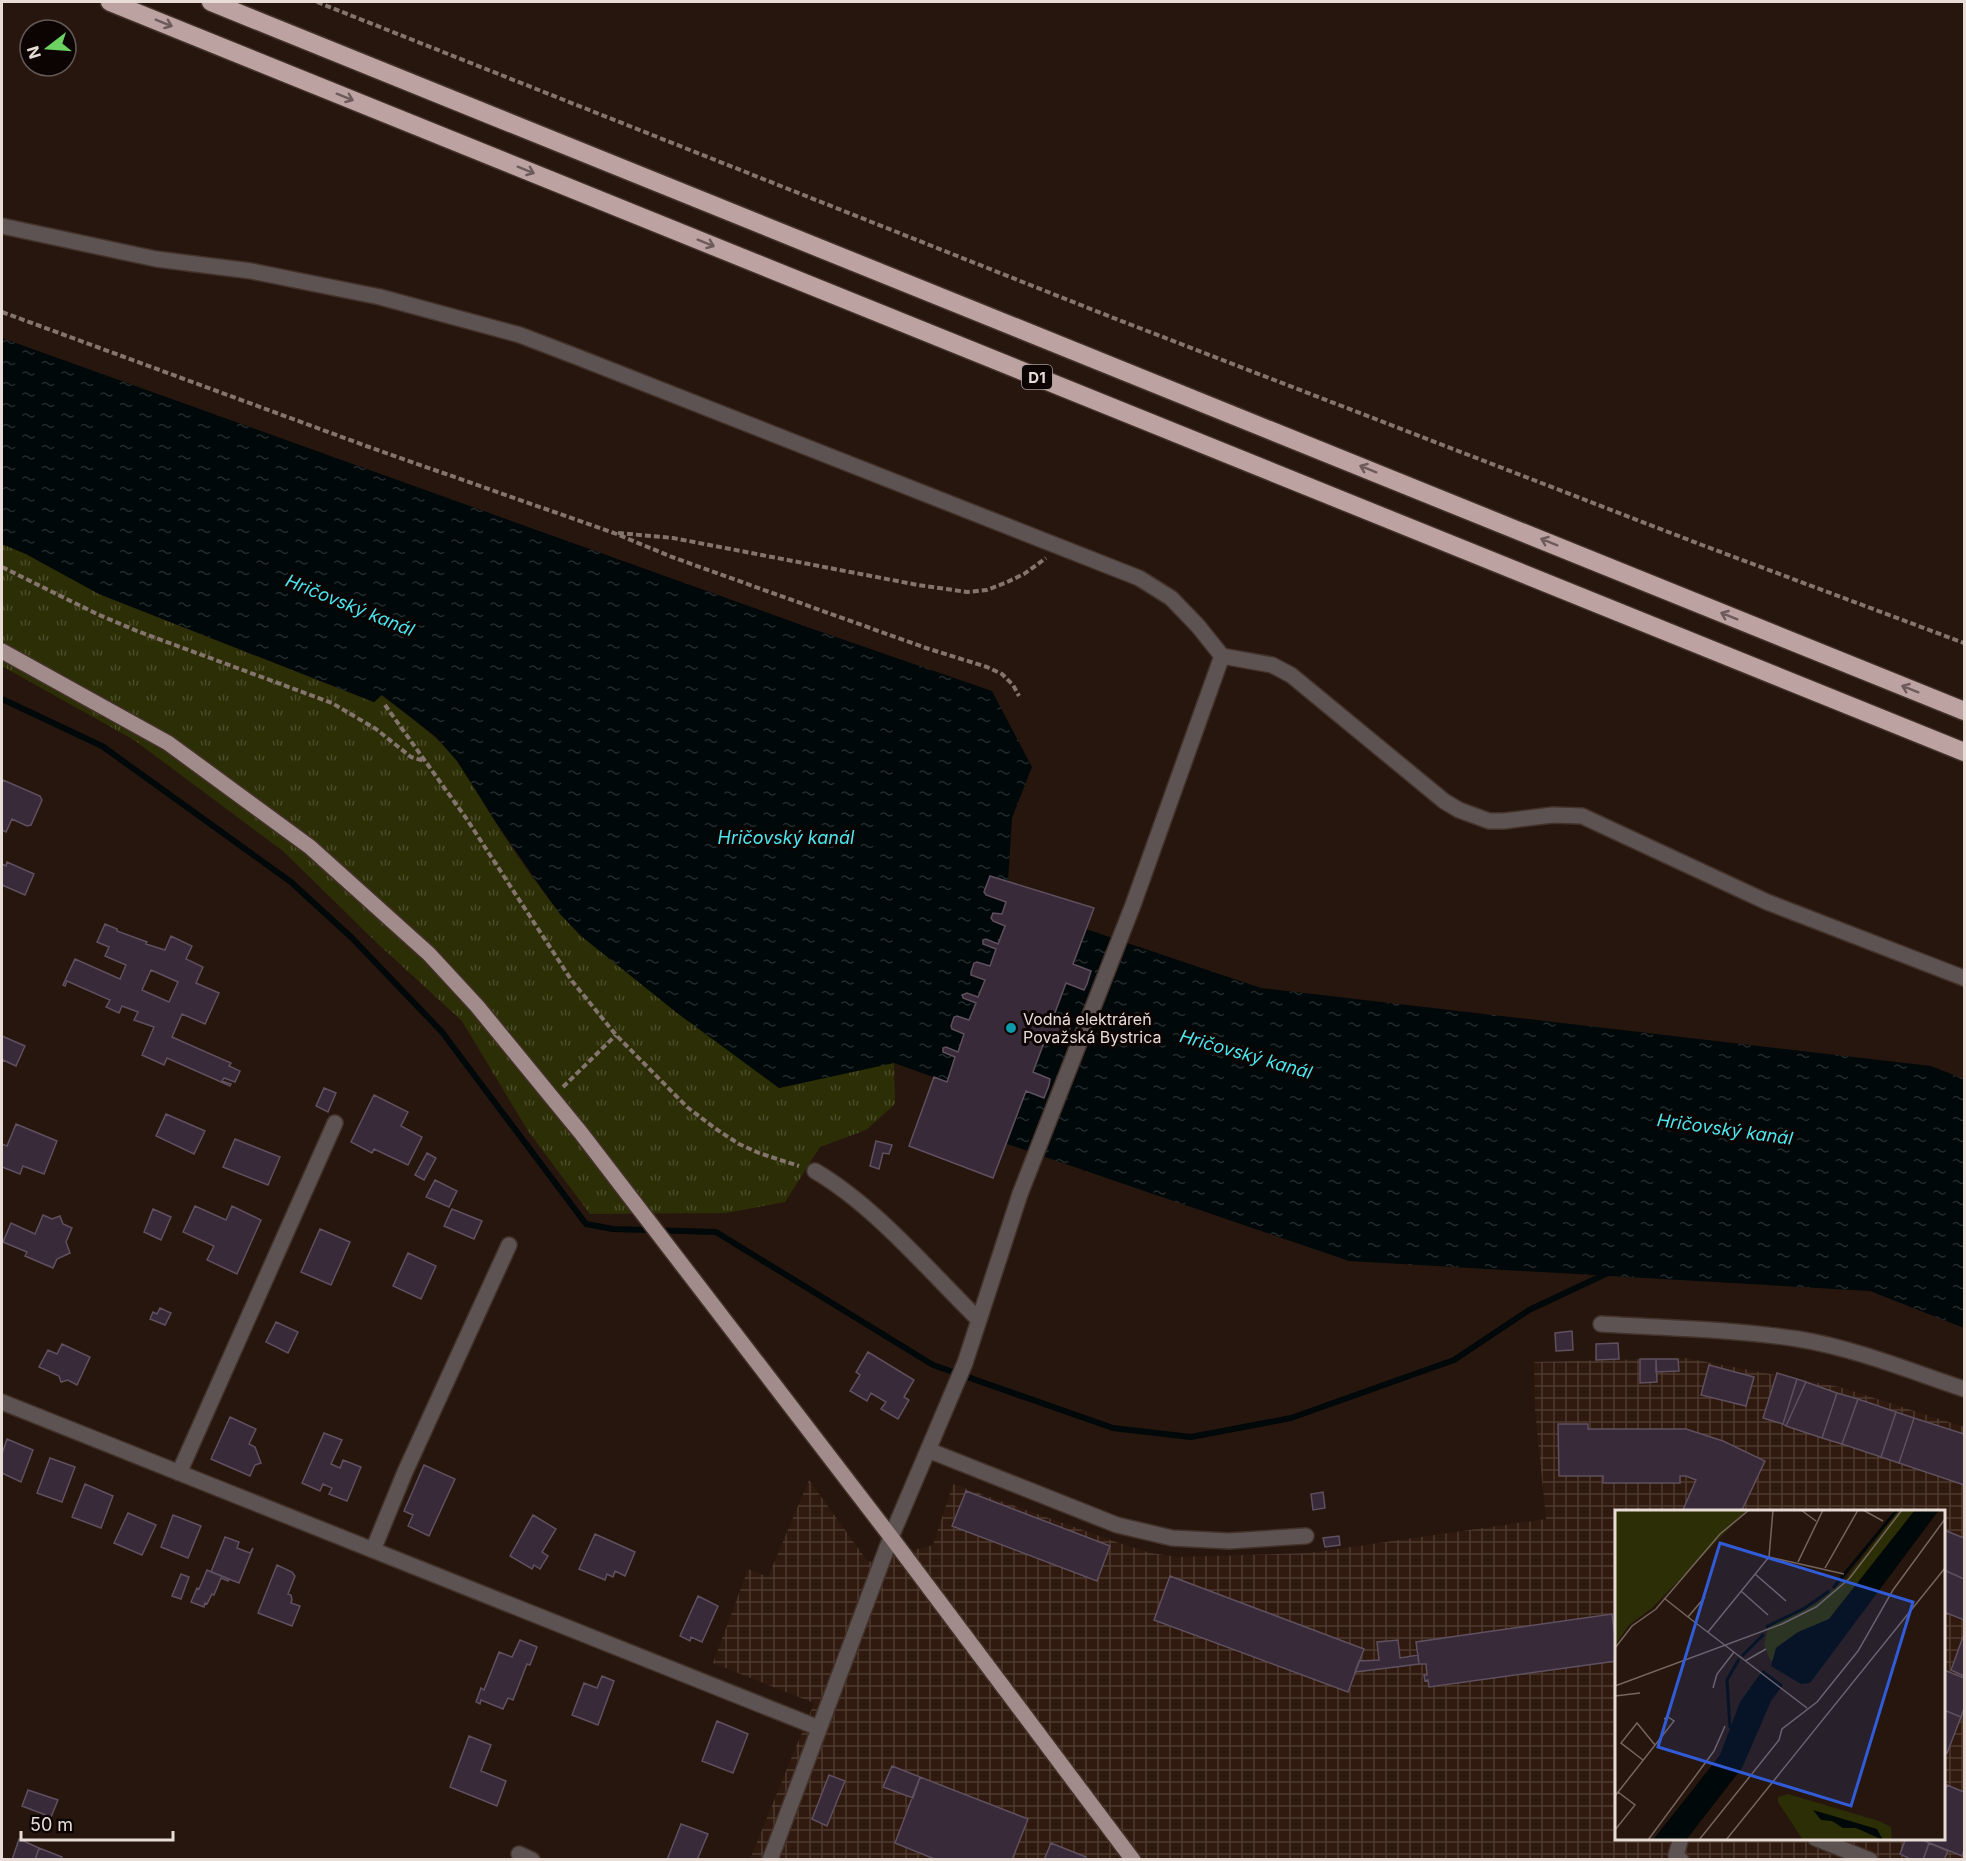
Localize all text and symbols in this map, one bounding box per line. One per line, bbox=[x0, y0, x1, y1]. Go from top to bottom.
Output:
north arrow bbox=[18, 18, 78, 78]
one-way arrow bbox=[154, 19, 173, 30]
text: N bbox=[22, 44, 45, 61]
one-way arrow bbox=[335, 92, 354, 103]
one-way arrow bbox=[516, 165, 534, 176]
one-way arrow bbox=[697, 238, 715, 249]
road number: D1 bbox=[1022, 365, 1052, 389]
one-way arrow bbox=[1359, 463, 1378, 474]
one-way arrow bbox=[1540, 536, 1558, 547]
water label: Hričovský kanál bbox=[283, 570, 418, 641]
one-way arrow bbox=[1721, 609, 1739, 620]
one-way arrow bbox=[1902, 683, 1920, 694]
water label: Hričovský kanál bbox=[718, 827, 855, 848]
place label: Vodná elektráreň Považská Bystrica bbox=[1023, 1009, 1161, 1047]
marker: Vodná elektráreň Považská Bystrica bbox=[1004, 1021, 1018, 1035]
water label: Hričovský kanál bbox=[1177, 1025, 1315, 1083]
water label: Hričovský kanál bbox=[1656, 1109, 1795, 1149]
inset map bbox=[1615, 1510, 1945, 1840]
scale bar bbox=[21, 1804, 172, 1842]
text: 50 m bbox=[30, 1814, 73, 1835]

